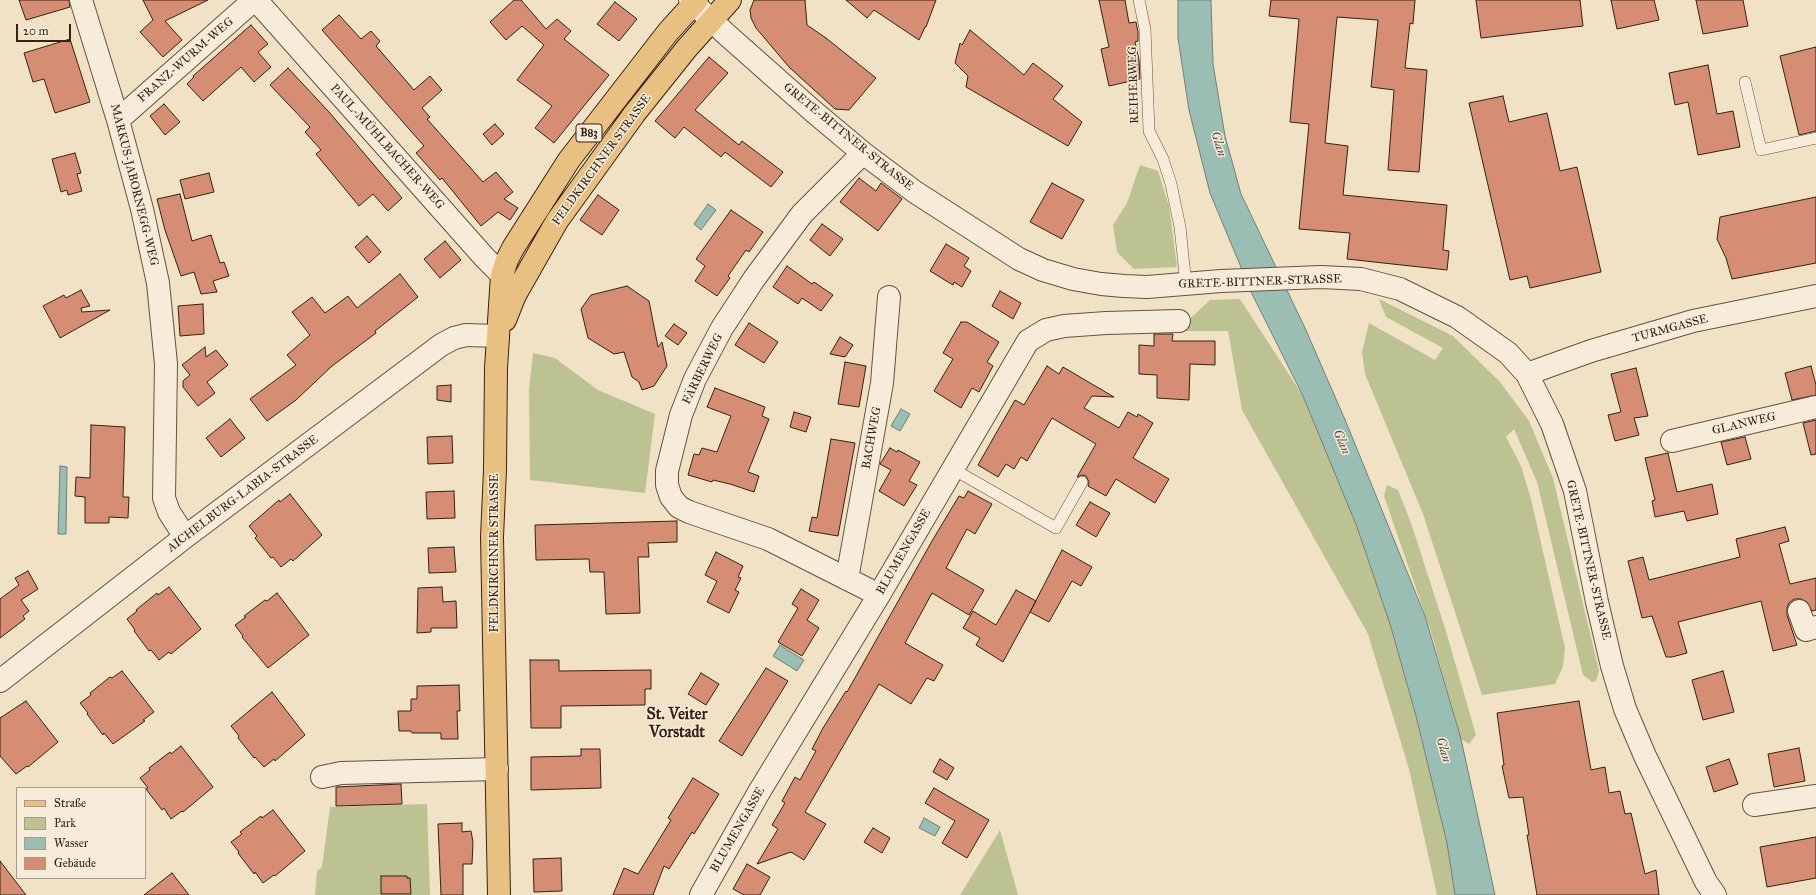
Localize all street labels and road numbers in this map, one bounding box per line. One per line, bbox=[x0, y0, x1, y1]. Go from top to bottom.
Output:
street label: FRANZ-WURM-WEG bbox=[135, 14, 237, 106]
street label: REIHERWEG bbox=[1125, 46, 1143, 124]
street label: GRETE-BITTNER-STRASSE bbox=[780, 80, 916, 194]
street label: PAUL-MÜHLBACHER-WEG bbox=[327, 81, 447, 213]
street label: FELDKIRCHNER STRASSE bbox=[549, 91, 655, 229]
street label: MARKUS-JABORNEGG-WEG bbox=[107, 102, 161, 268]
road number: B83 bbox=[576, 124, 602, 142]
street label: GRETE-BITTNER-STRASSE bbox=[1178, 272, 1342, 292]
street label: TURMGASSE bbox=[1631, 312, 1709, 346]
street label: FÄRBERWEG bbox=[680, 331, 726, 407]
street label: BACHWEG bbox=[859, 406, 885, 470]
street label: GLANWEG bbox=[1711, 410, 1777, 438]
street label: AICHELBURG-LABIA-STRASSE bbox=[165, 432, 321, 556]
street label: FELDKIRCHNER STRASSE bbox=[488, 474, 502, 632]
street label: GRETE-BITTNER-STRASSE bbox=[1563, 479, 1613, 641]
street label: BLUMENGASSE bbox=[874, 507, 934, 597]
street label: BLUMENGASSE bbox=[708, 785, 768, 875]

